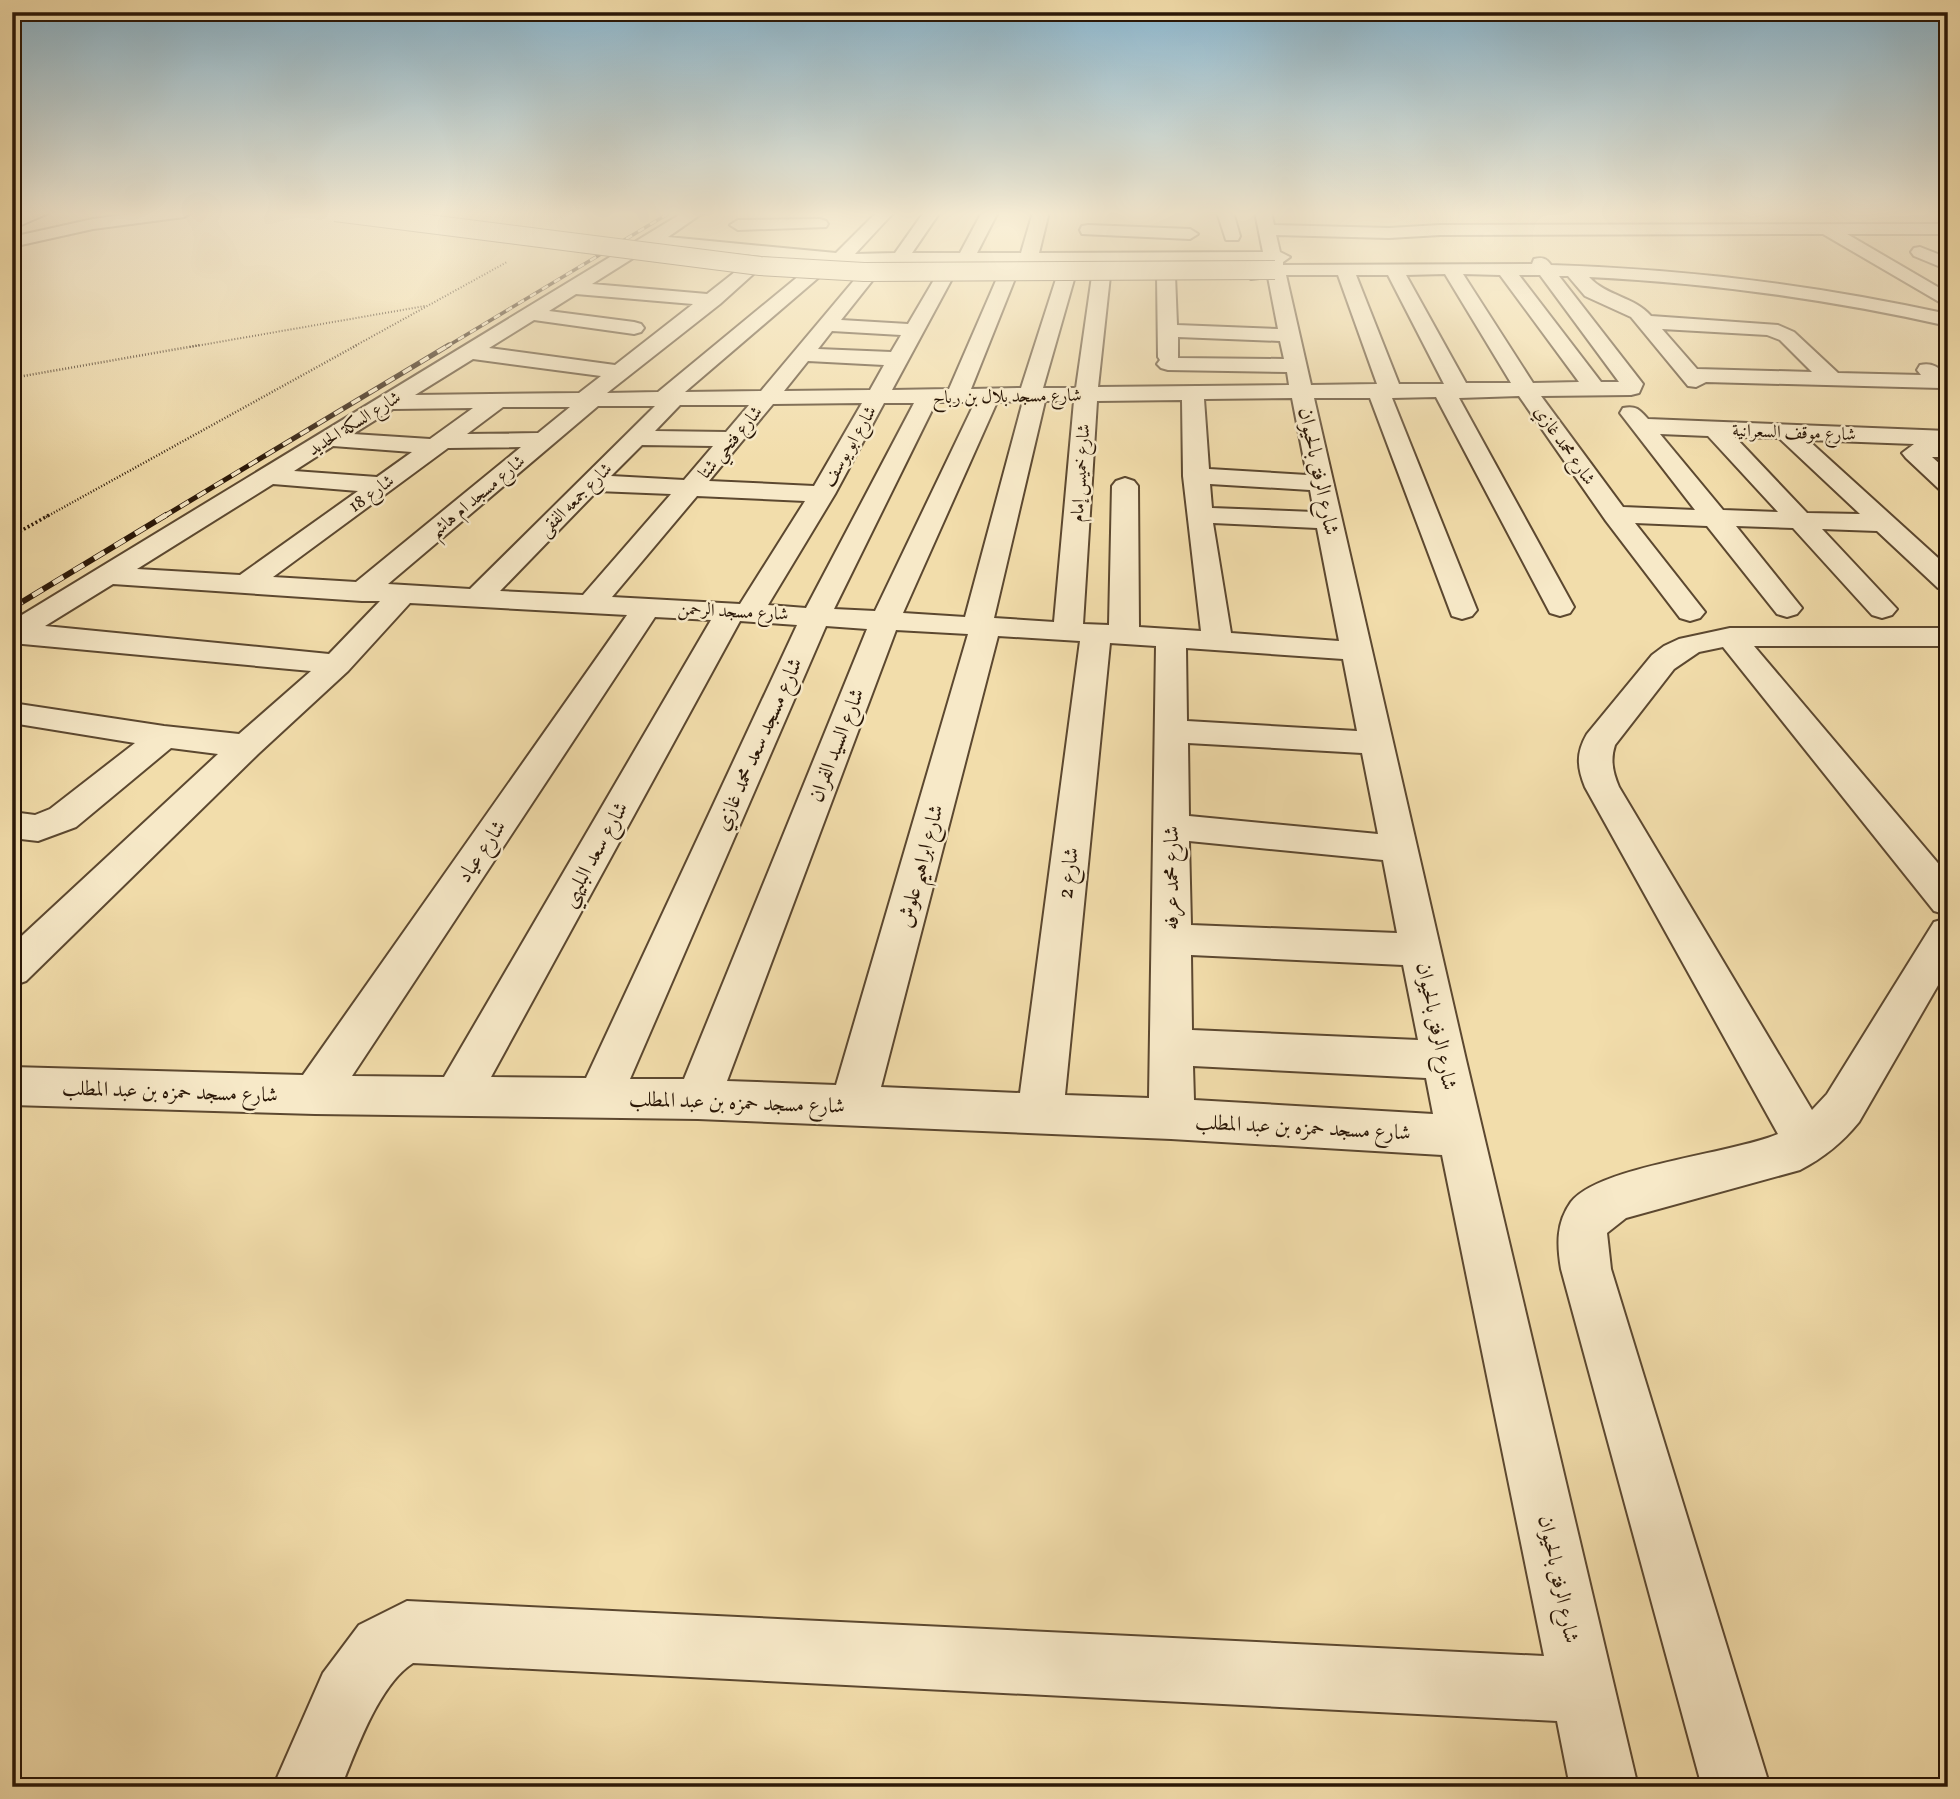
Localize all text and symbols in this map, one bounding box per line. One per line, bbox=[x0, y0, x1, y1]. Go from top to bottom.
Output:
street label: شارع مسجد بلال بن رباح bbox=[932, 384, 1082, 413]
street label: شارع السكة الحديد bbox=[303, 386, 407, 464]
street label: شارع فتحي شتا bbox=[693, 401, 771, 487]
street label: شارع محمد غازي bbox=[1526, 401, 1600, 491]
street label: شارع ابو يوسف bbox=[817, 402, 884, 492]
street label: شارع الرفق بالحيوان bbox=[1288, 405, 1345, 538]
street label: شارع موقف السعرانية bbox=[1732, 419, 1856, 449]
street label: شارع خميس إمام bbox=[1066, 423, 1099, 523]
street label: شارع مسجد ام هاشم bbox=[425, 450, 534, 548]
street label: شارع جمعه الفقى bbox=[534, 458, 619, 543]
street label: شارع 18 bbox=[344, 469, 400, 520]
street label: شارع مسجد الرحمن bbox=[677, 597, 789, 629]
street label: شارع مسجد سعد محمد غازي bbox=[708, 653, 812, 837]
street label: شارع السيد الفران bbox=[802, 684, 874, 807]
street label: شارع سعد البليهي bbox=[554, 797, 640, 915]
street label: شارع ابراهيم علوش bbox=[891, 802, 957, 932]
street label: شارع عياد bbox=[451, 815, 516, 890]
street label: شارع محمد عرفه bbox=[1158, 826, 1189, 930]
street label: شارع 2 bbox=[1052, 846, 1089, 901]
street label: شارع الرفق بالحيوان bbox=[1406, 960, 1463, 1093]
street label: شارع مسجد حمزه بن عبد المطلب bbox=[61, 1074, 278, 1113]
street label: شارع مسجد حمزه بن عبد المطلب bbox=[628, 1085, 845, 1124]
street label: شارع مسجد حمزه بن عبد المطلب bbox=[1194, 1108, 1411, 1151]
street label: شارع الرفق بالحيوان bbox=[1528, 1513, 1585, 1646]

